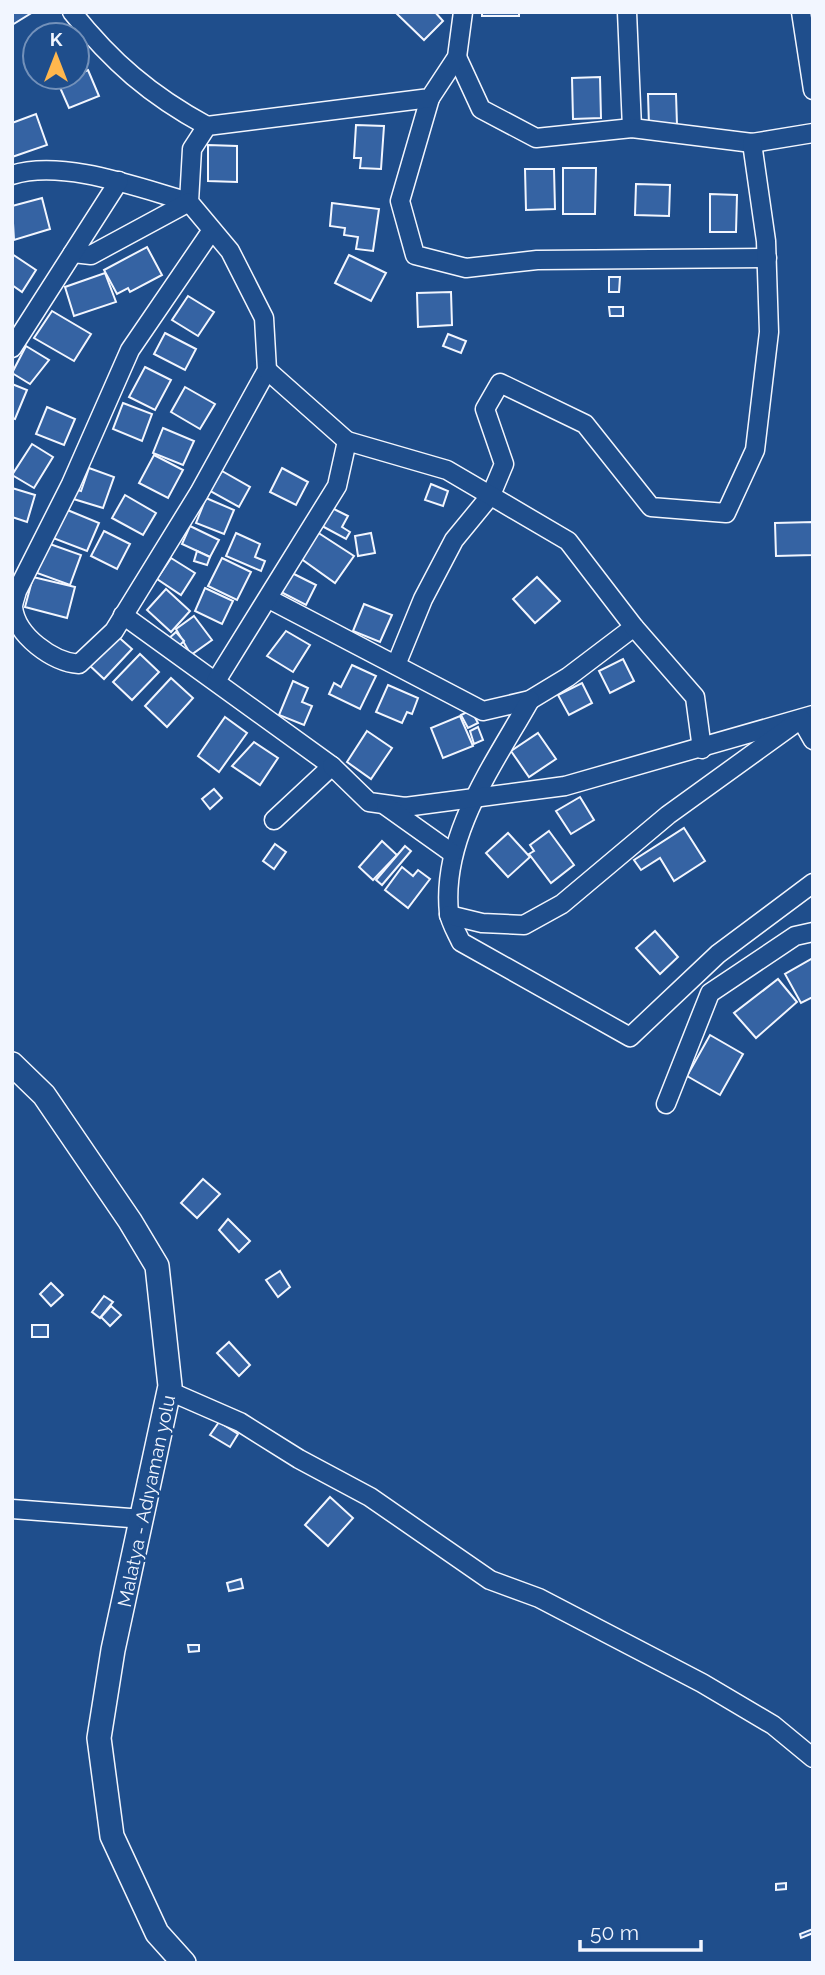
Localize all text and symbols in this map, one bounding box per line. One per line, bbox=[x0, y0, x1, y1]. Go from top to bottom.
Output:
north arrow bbox=[21, 21, 91, 91]
text: K bbox=[50, 28, 63, 50]
street label: Malatya - Adıyaman yolu bbox=[113, 1393, 179, 1609]
scale bar bbox=[580, 1909, 701, 1953]
text: 50 m bbox=[590, 1920, 639, 1945]

